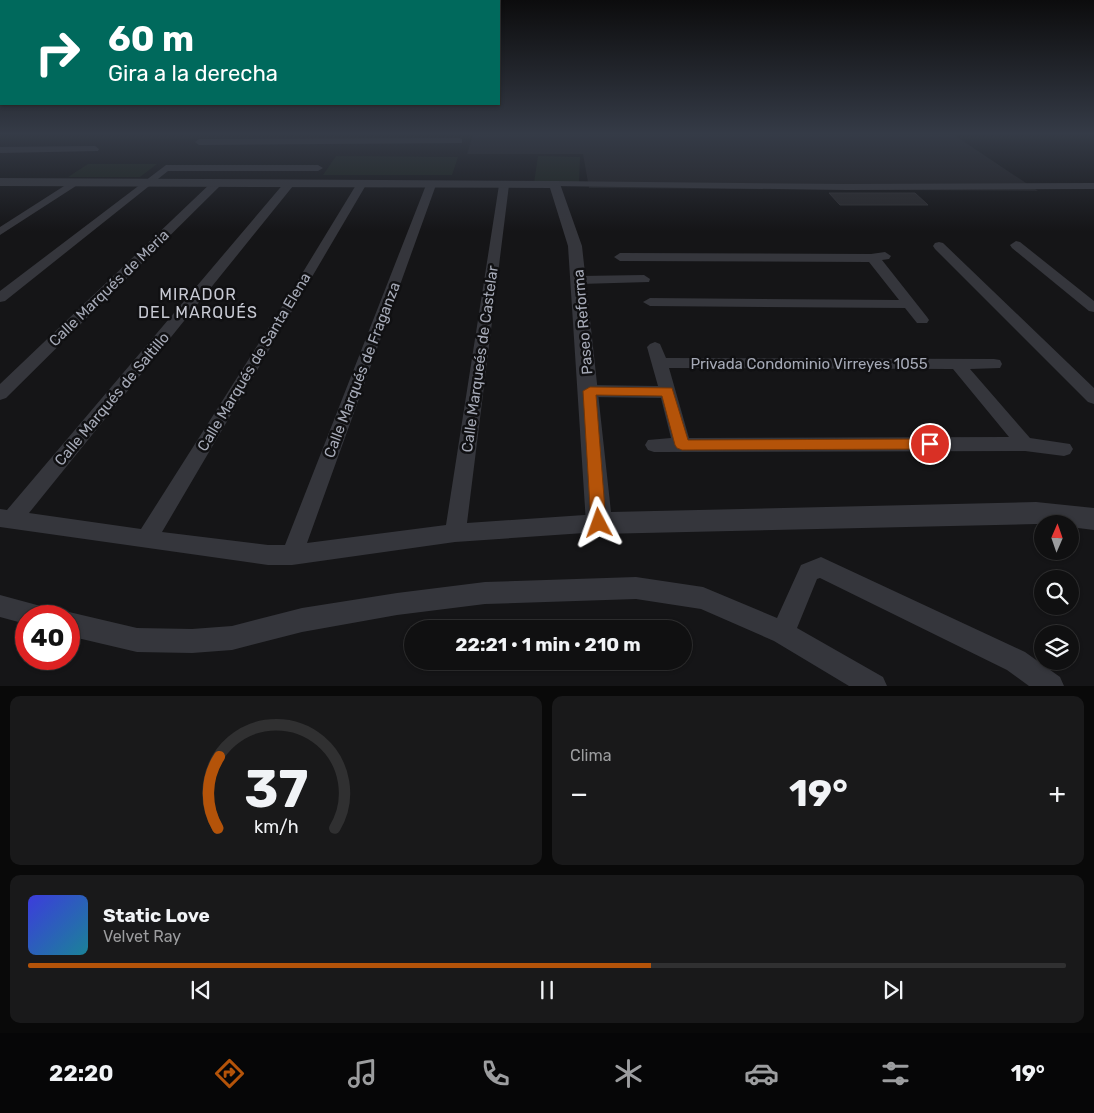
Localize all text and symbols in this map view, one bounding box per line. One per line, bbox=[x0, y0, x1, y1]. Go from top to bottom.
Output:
text: 60 m bbox=[108, 18, 194, 60]
icon: right bbox=[25, 20, 90, 85]
text: Gira a la derecha bbox=[108, 60, 278, 87]
street label: Calle Marqués de Meria bbox=[45, 226, 173, 350]
street label: Calle Marqueés de Castelar bbox=[458, 264, 502, 453]
street label: Paseo Reforma bbox=[569, 269, 597, 375]
street label: Calle Marqués de Santa Elena bbox=[193, 270, 315, 454]
street label: Calle Marqués de Fraganza bbox=[320, 280, 404, 460]
district label: MIRADOR DEL MARQUÉS bbox=[138, 285, 258, 322]
street label: Calle Marqués de Saltillo bbox=[51, 329, 173, 469]
street label: Privada Condominio Virreyes 1055 bbox=[690, 355, 928, 373]
pin bbox=[909, 423, 951, 465]
icon: arrive bbox=[916, 430, 944, 458]
position arrow bbox=[572, 496, 624, 548]
north arrow bbox=[1034, 515, 1079, 560]
map controls bbox=[1034, 515, 1079, 670]
button: search bbox=[1034, 570, 1079, 615]
speed limit sign: 40 bbox=[15, 605, 80, 670]
button: layers bbox=[1034, 625, 1079, 670]
text: 22:21 · 1 min · 210 m bbox=[455, 633, 641, 656]
text: Clima bbox=[570, 746, 611, 765]
text: 37 bbox=[244, 758, 308, 820]
text: 19° bbox=[789, 770, 848, 816]
text: − bbox=[570, 777, 588, 810]
text: + bbox=[1049, 777, 1066, 810]
text: km/h bbox=[254, 816, 298, 837]
text: Static Love bbox=[103, 904, 210, 927]
text: Velvet Ray bbox=[103, 927, 181, 946]
icon: previous bbox=[187, 976, 215, 1004]
icon: pause bbox=[533, 976, 561, 1004]
icon: next bbox=[879, 976, 907, 1004]
icon: directions bbox=[212, 1056, 247, 1091]
icon: music bbox=[345, 1056, 380, 1091]
icon: phone bbox=[478, 1056, 513, 1091]
icon: climate bbox=[611, 1056, 646, 1091]
icon: car bbox=[744, 1056, 779, 1091]
icon: filters bbox=[878, 1056, 913, 1091]
text: 22:20 bbox=[49, 1060, 113, 1087]
text: 19° bbox=[1011, 1060, 1045, 1087]

